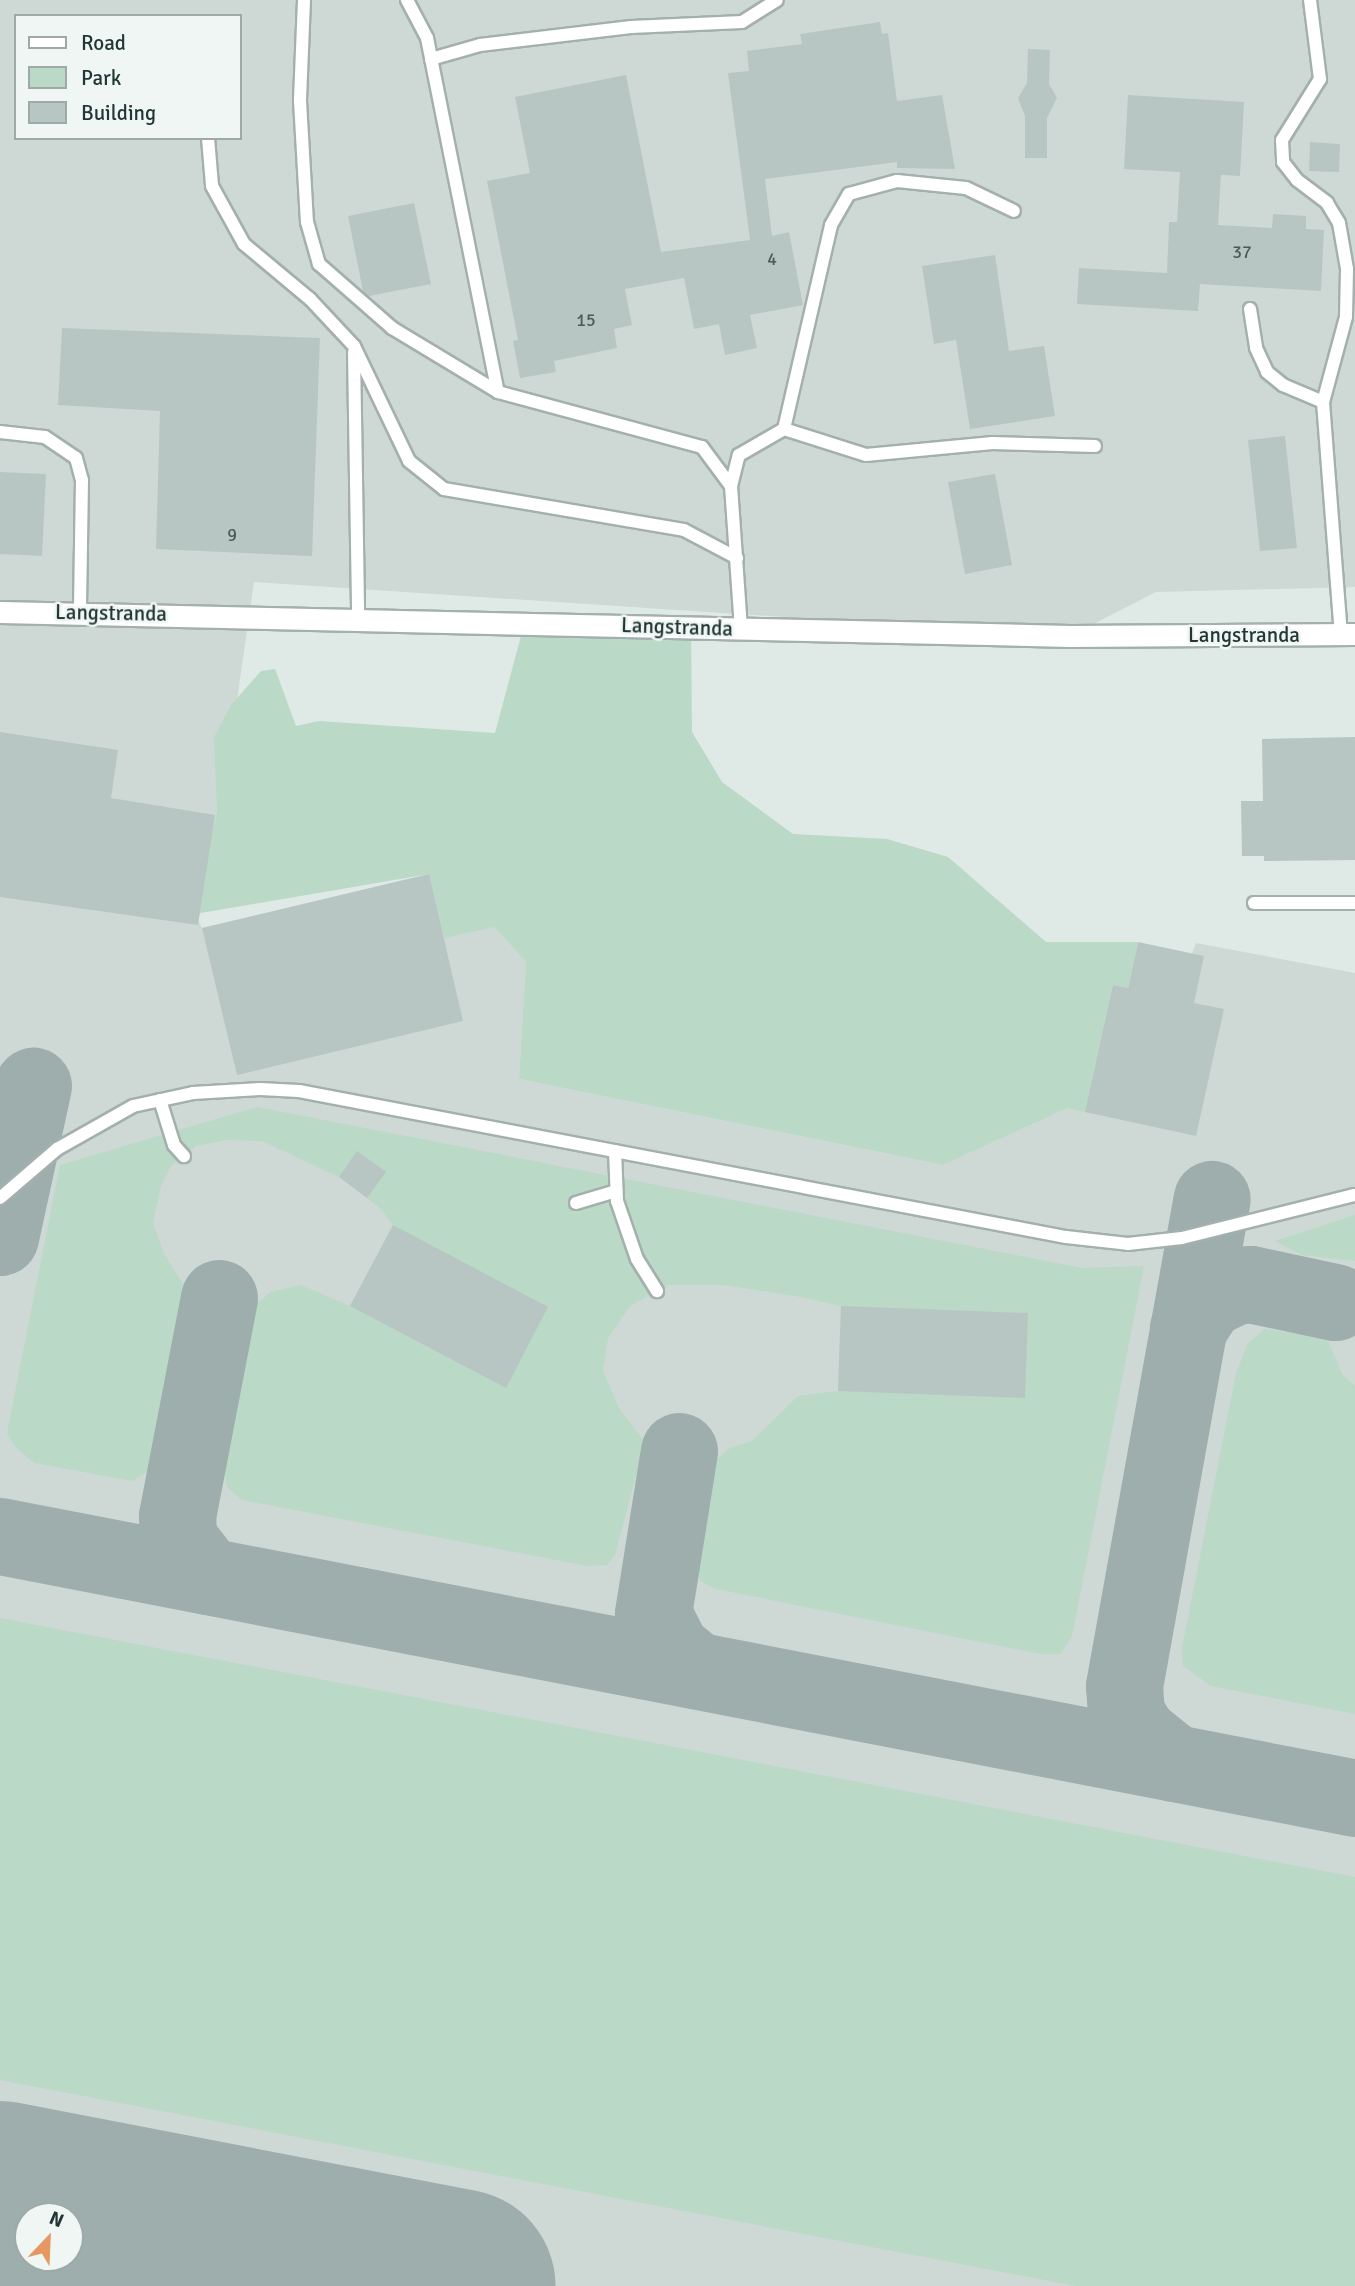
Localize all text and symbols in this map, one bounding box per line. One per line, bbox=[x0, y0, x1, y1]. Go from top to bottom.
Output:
legend bbox=[14, 14, 242, 140]
text: Road bbox=[81, 30, 126, 56]
text: Park bbox=[81, 65, 121, 91]
text: Building bbox=[81, 100, 156, 126]
house number: 37 bbox=[1232, 241, 1252, 263]
house number: 4 bbox=[767, 248, 777, 270]
house number: 15 bbox=[576, 309, 596, 331]
house number: 9 bbox=[227, 524, 237, 546]
street label: Langstranda bbox=[55, 599, 167, 627]
street label: Langstranda bbox=[621, 612, 733, 642]
street label: Langstranda bbox=[1188, 622, 1300, 648]
north arrow bbox=[14, 2202, 84, 2272]
text: N bbox=[46, 2206, 67, 2233]

